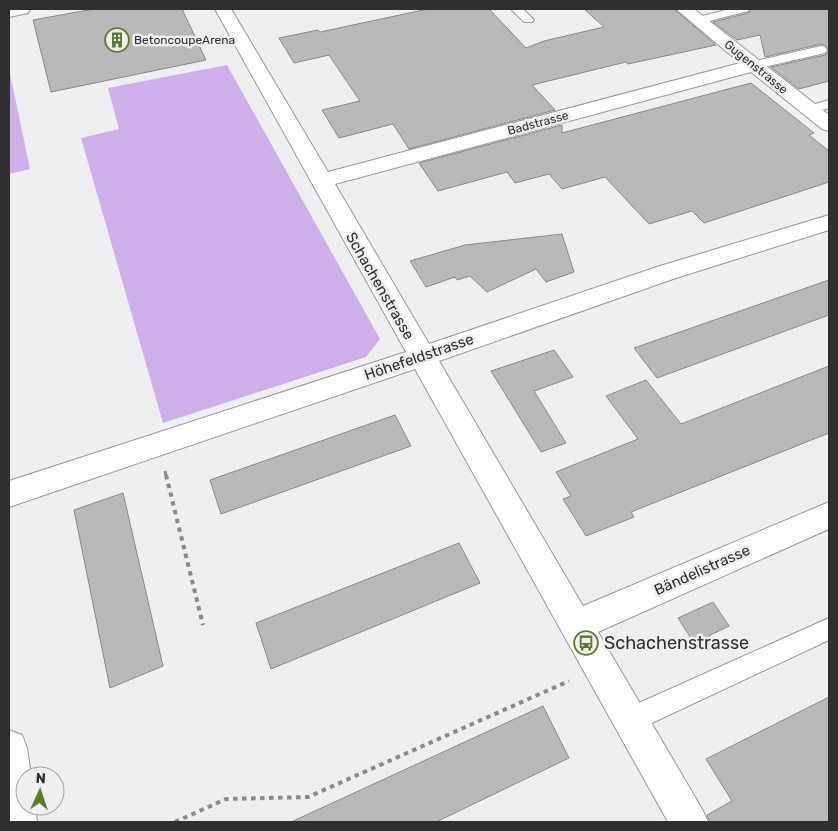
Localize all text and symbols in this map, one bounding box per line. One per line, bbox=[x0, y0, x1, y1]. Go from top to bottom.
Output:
building icon: BetoncoupeArena bbox=[104, 27, 130, 53]
place label: BetoncoupeArena bbox=[134, 33, 235, 47]
street label: Gugenstrasse bbox=[722, 37, 791, 97]
street label: Badstrasse bbox=[506, 108, 570, 138]
street label: Schachenstrasse bbox=[342, 229, 418, 343]
street label: Höhefeldstrasse bbox=[362, 330, 476, 384]
street label: Bändelistrasse bbox=[651, 541, 753, 599]
bus stop icon: Schachenstrasse bbox=[573, 630, 599, 656]
place label: Schachenstrasse bbox=[604, 632, 749, 654]
north arrow bbox=[15, 766, 65, 816]
text: N bbox=[35, 770, 46, 787]

